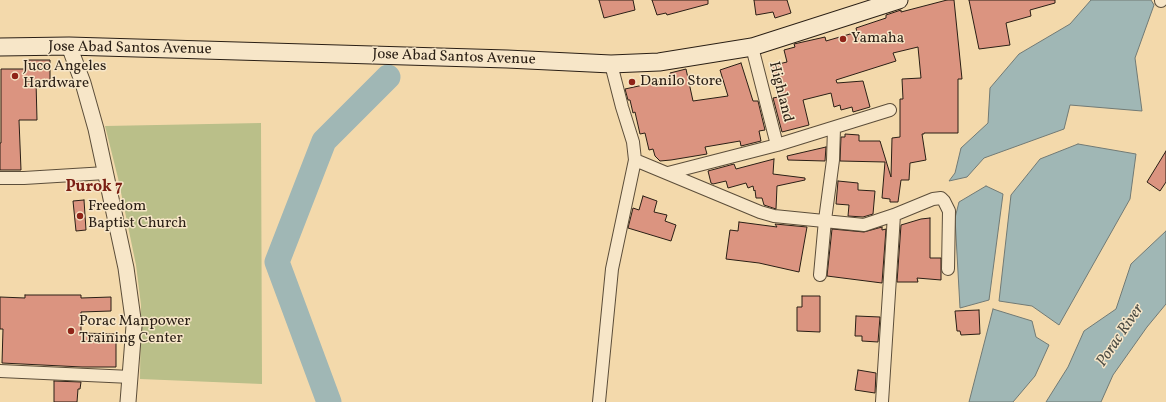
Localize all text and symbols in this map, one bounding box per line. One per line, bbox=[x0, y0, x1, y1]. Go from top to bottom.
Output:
place label: Yamaha bbox=[851, 30, 904, 48]
marker: Yamaha bbox=[838, 34, 848, 44]
street label: Jose Abad Santos Avenue bbox=[48, 39, 212, 59]
street label: Jose Abad Santos Avenue bbox=[372, 46, 536, 70]
place label: Juco Angeles Hardware bbox=[23, 58, 106, 93]
street label: Highland bbox=[764, 60, 796, 124]
marker: Juco Angeles Hardware bbox=[10, 71, 20, 81]
place label: Danilo Store bbox=[640, 73, 722, 91]
marker: Danilo Store bbox=[627, 77, 637, 87]
district label: Purok 7 bbox=[65, 178, 123, 198]
place label: Freedom Baptist Church bbox=[88, 198, 187, 233]
marker: Freedom Baptist Church bbox=[75, 211, 85, 221]
water label: Porac River bbox=[1093, 301, 1149, 371]
place label: Porac Manpower Training Center bbox=[79, 313, 191, 348]
marker: Porac Manpower Training Center bbox=[66, 326, 76, 336]

